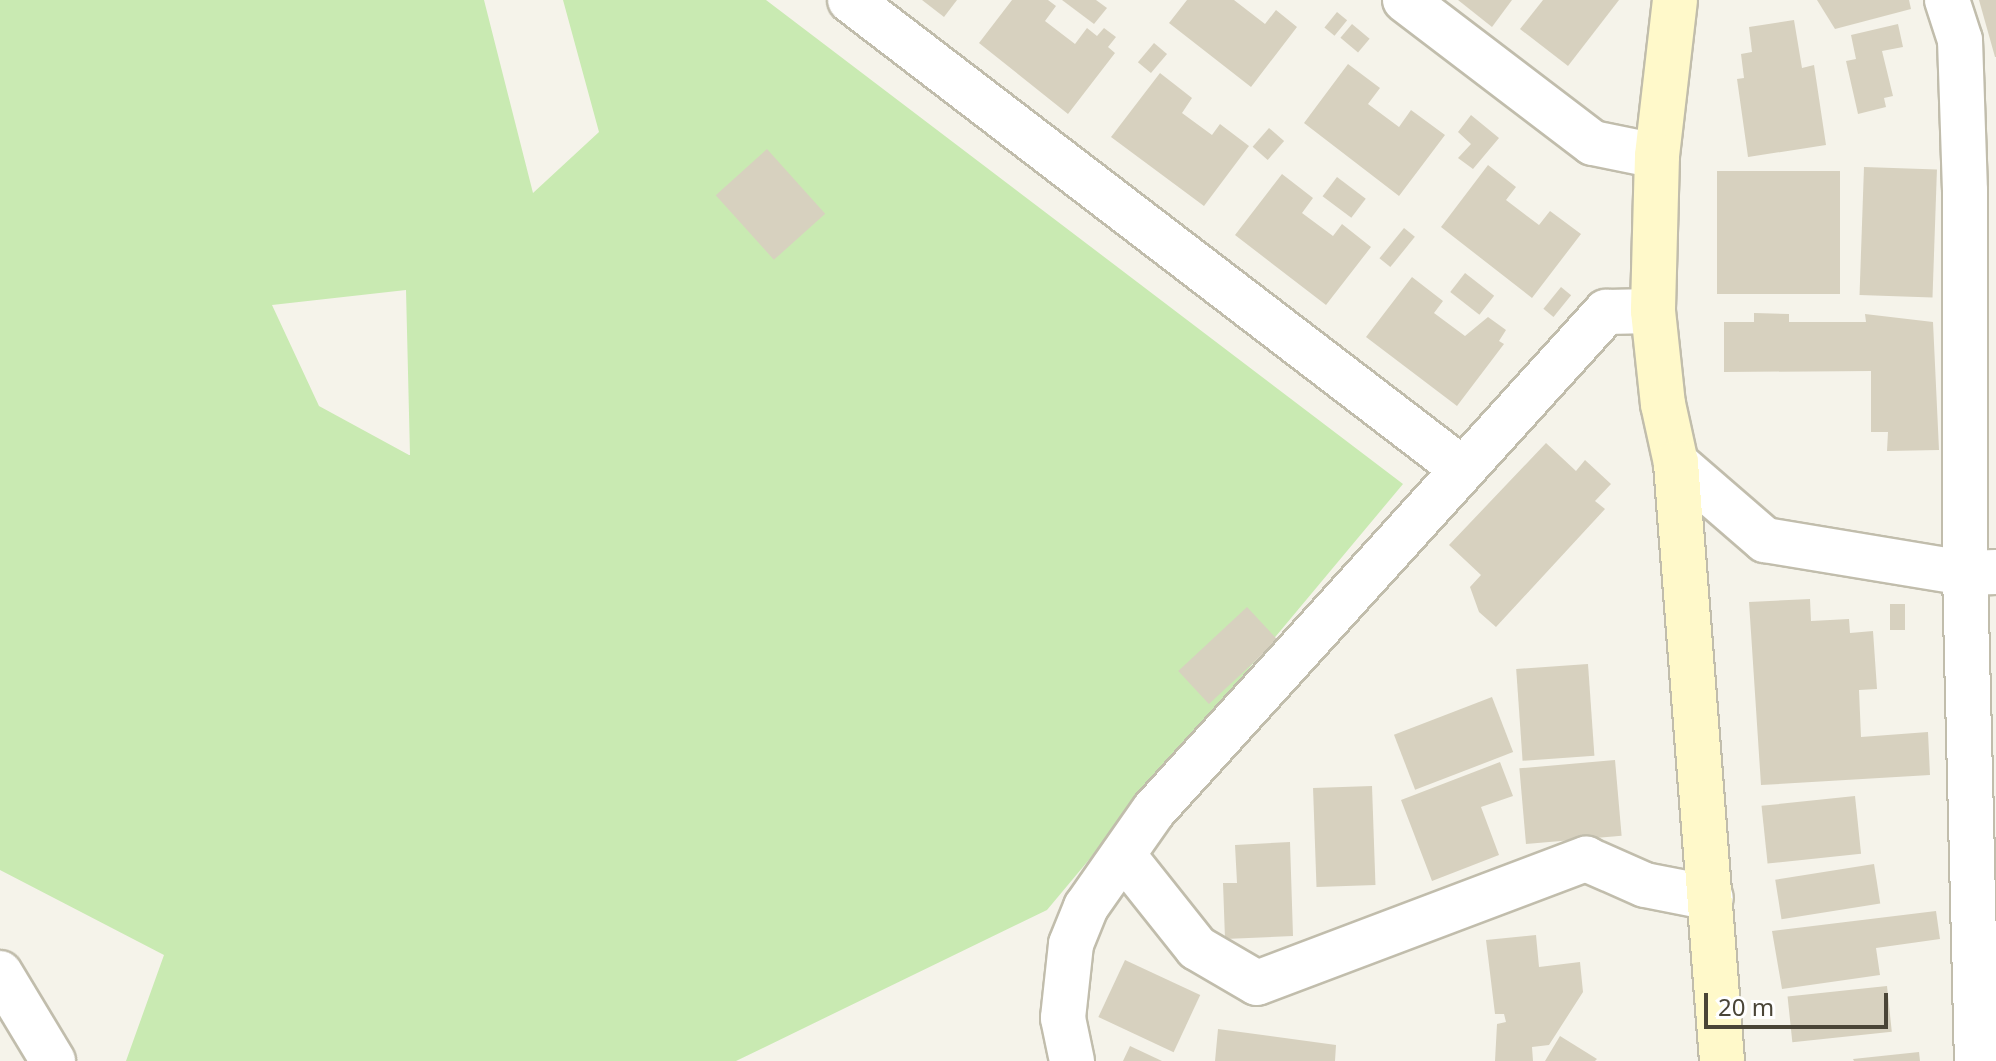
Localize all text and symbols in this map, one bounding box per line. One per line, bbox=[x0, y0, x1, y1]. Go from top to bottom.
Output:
scale bar bbox=[1708, 977, 1892, 1027]
text: 20 m bbox=[1718, 990, 1774, 1023]

